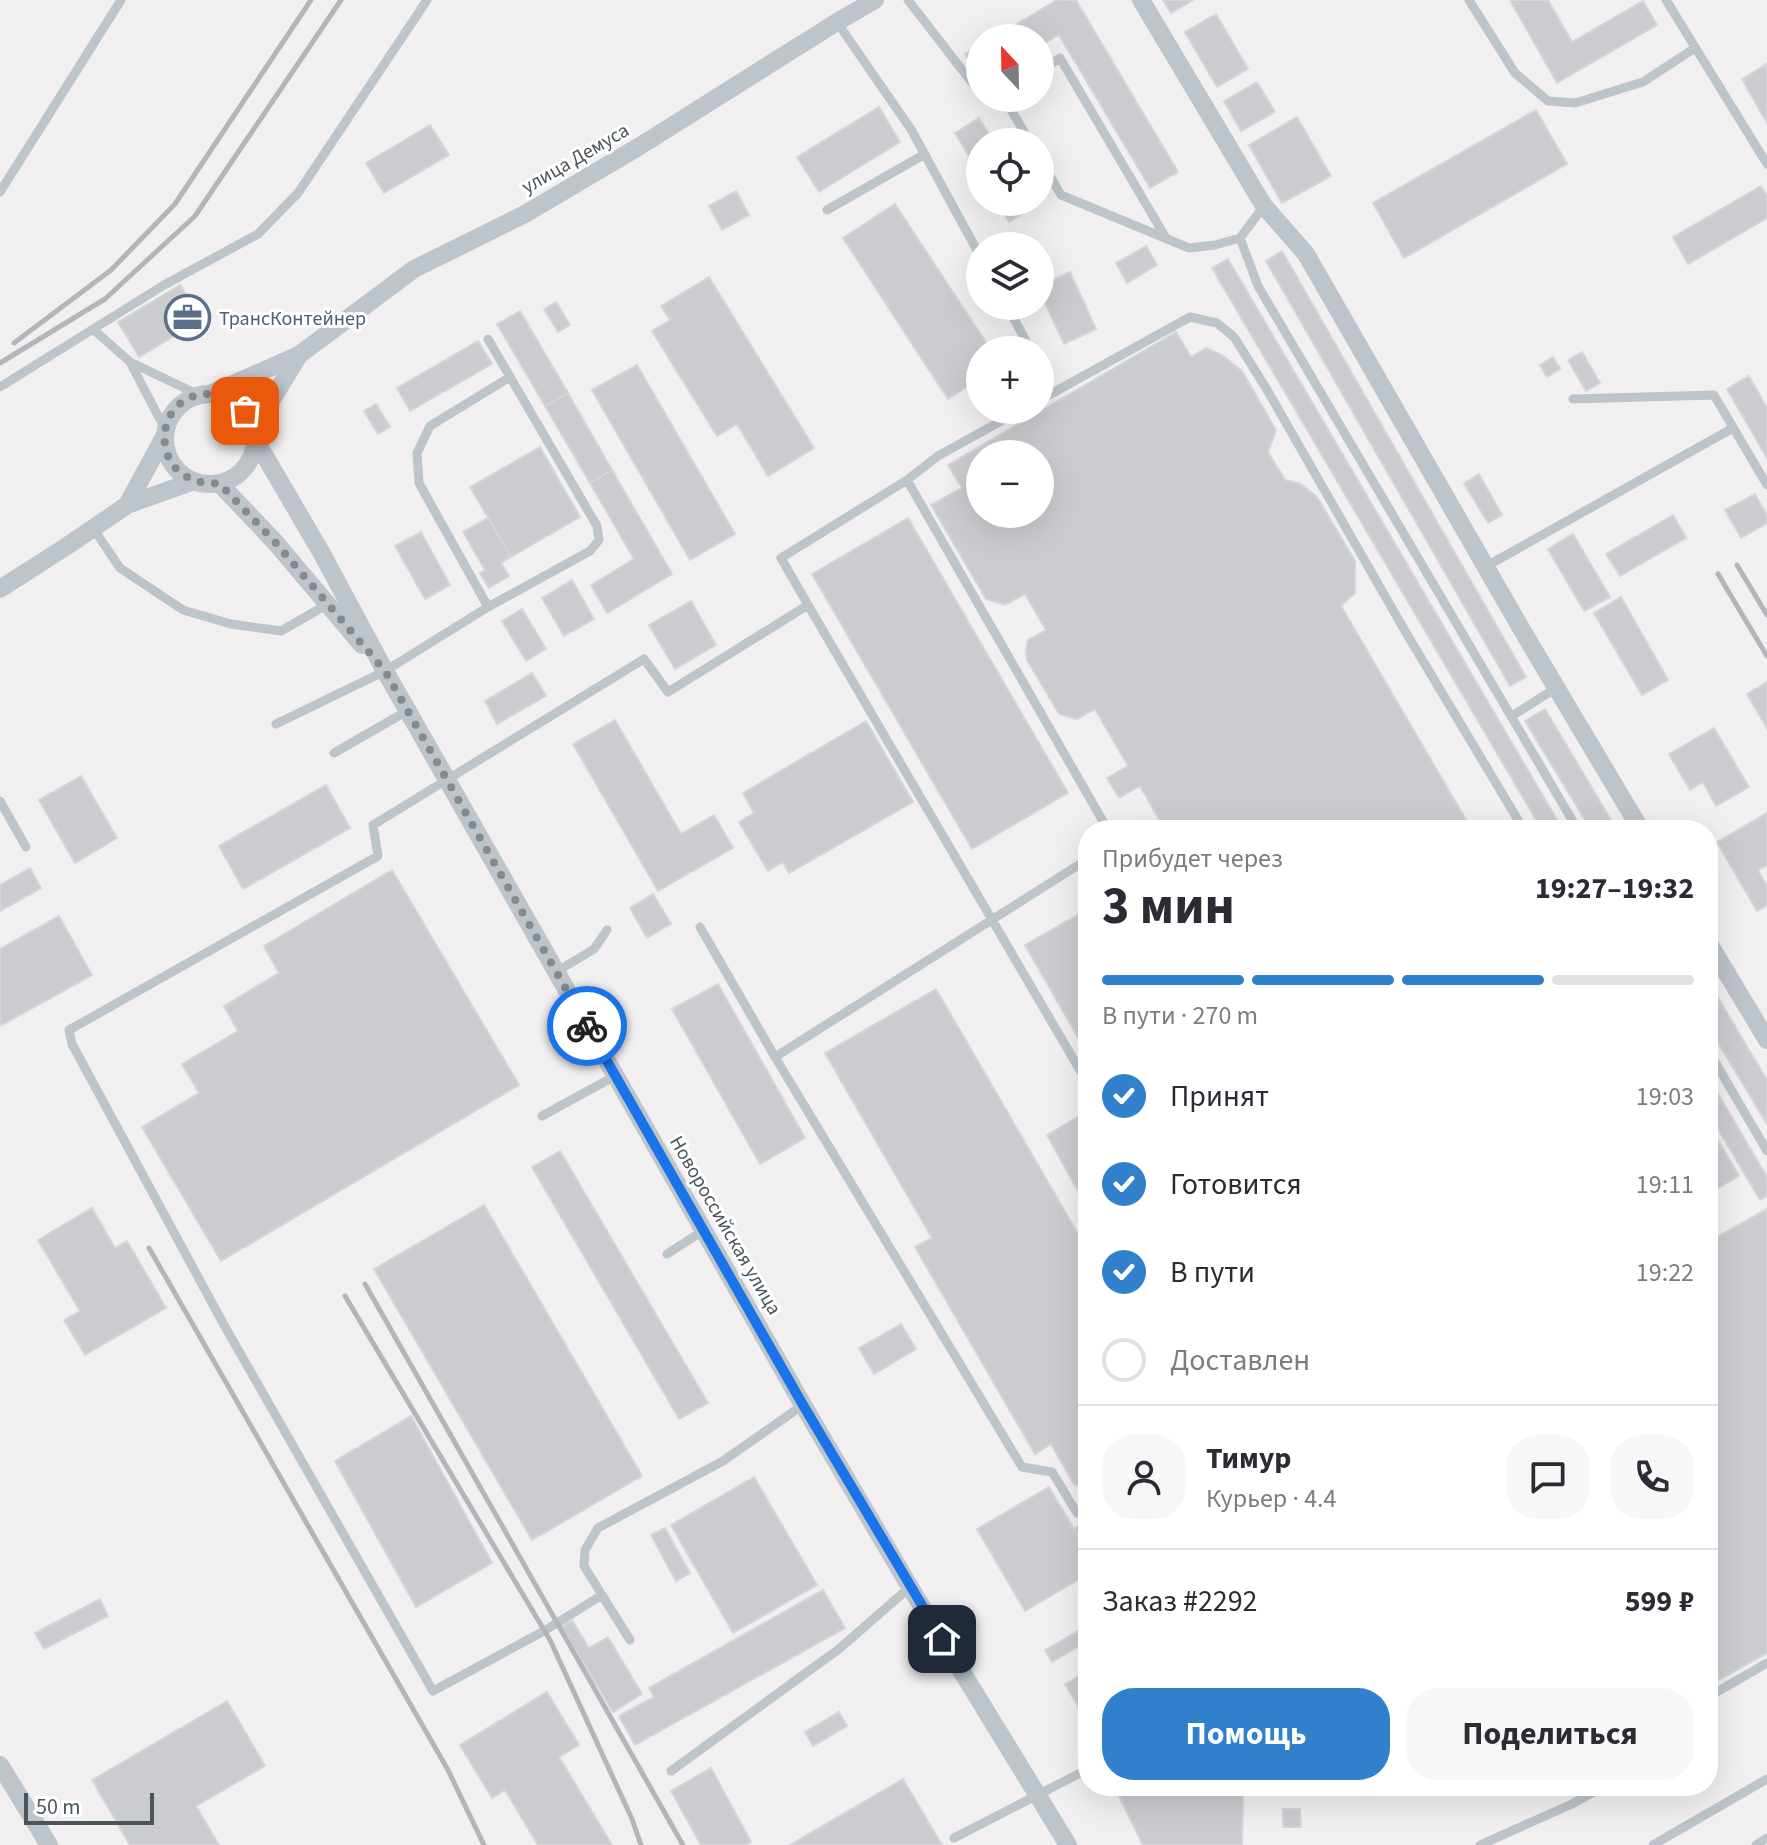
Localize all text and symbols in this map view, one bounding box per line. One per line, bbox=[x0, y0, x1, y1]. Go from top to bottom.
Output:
north arrow bbox=[966, 24, 1054, 112]
map controls bbox=[966, 24, 1054, 528]
street label: улица Демуса bbox=[516, 117, 635, 201]
button: locate bbox=[966, 128, 1054, 216]
button: layers bbox=[966, 232, 1054, 320]
office icon: ТрансКонтейнер bbox=[164, 294, 212, 342]
place label: ТрансКонтейнер bbox=[219, 305, 366, 333]
button: + bbox=[966, 336, 1054, 424]
pin bbox=[211, 377, 279, 445]
icon: bag bbox=[223, 389, 267, 433]
button: − bbox=[966, 440, 1054, 528]
text: Прибудет через bbox=[1102, 840, 1283, 877]
text: 19:27–19:32 bbox=[1535, 867, 1694, 910]
text: 3 мин bbox=[1102, 870, 1235, 944]
courier bbox=[547, 986, 627, 1066]
text: В пути · 270 m bbox=[1102, 997, 1258, 1034]
icon: bike bbox=[565, 1004, 609, 1048]
icon: check bbox=[1102, 1074, 1146, 1118]
text: Принят bbox=[1170, 1075, 1269, 1118]
text: 19:03 bbox=[1636, 1078, 1694, 1115]
street label: Новороссийская улица bbox=[662, 1131, 788, 1320]
icon: check bbox=[1102, 1162, 1146, 1206]
text: Готовится bbox=[1170, 1163, 1302, 1206]
text: 19:11 bbox=[1636, 1166, 1694, 1203]
icon: check bbox=[1102, 1250, 1146, 1294]
text: В пути bbox=[1170, 1251, 1255, 1294]
text: 19:22 bbox=[1636, 1254, 1694, 1291]
text: Доставлен bbox=[1170, 1339, 1310, 1382]
button: person bbox=[1102, 1435, 1186, 1519]
button: chat bbox=[1506, 1435, 1590, 1519]
button: phone bbox=[1610, 1435, 1694, 1519]
text: Тимур bbox=[1206, 1437, 1292, 1480]
text: Курьер · 4.4 bbox=[1206, 1480, 1336, 1517]
text: Заказ #2292 bbox=[1102, 1580, 1258, 1623]
text: 599 ₽ bbox=[1625, 1580, 1694, 1623]
pin bbox=[908, 1605, 976, 1673]
icon: home bbox=[920, 1617, 964, 1661]
button: Помощь bbox=[1102, 1688, 1390, 1780]
button: Поделиться bbox=[1406, 1688, 1694, 1780]
scale bar bbox=[24, 1789, 154, 1825]
text: 50 m bbox=[36, 1791, 81, 1823]

